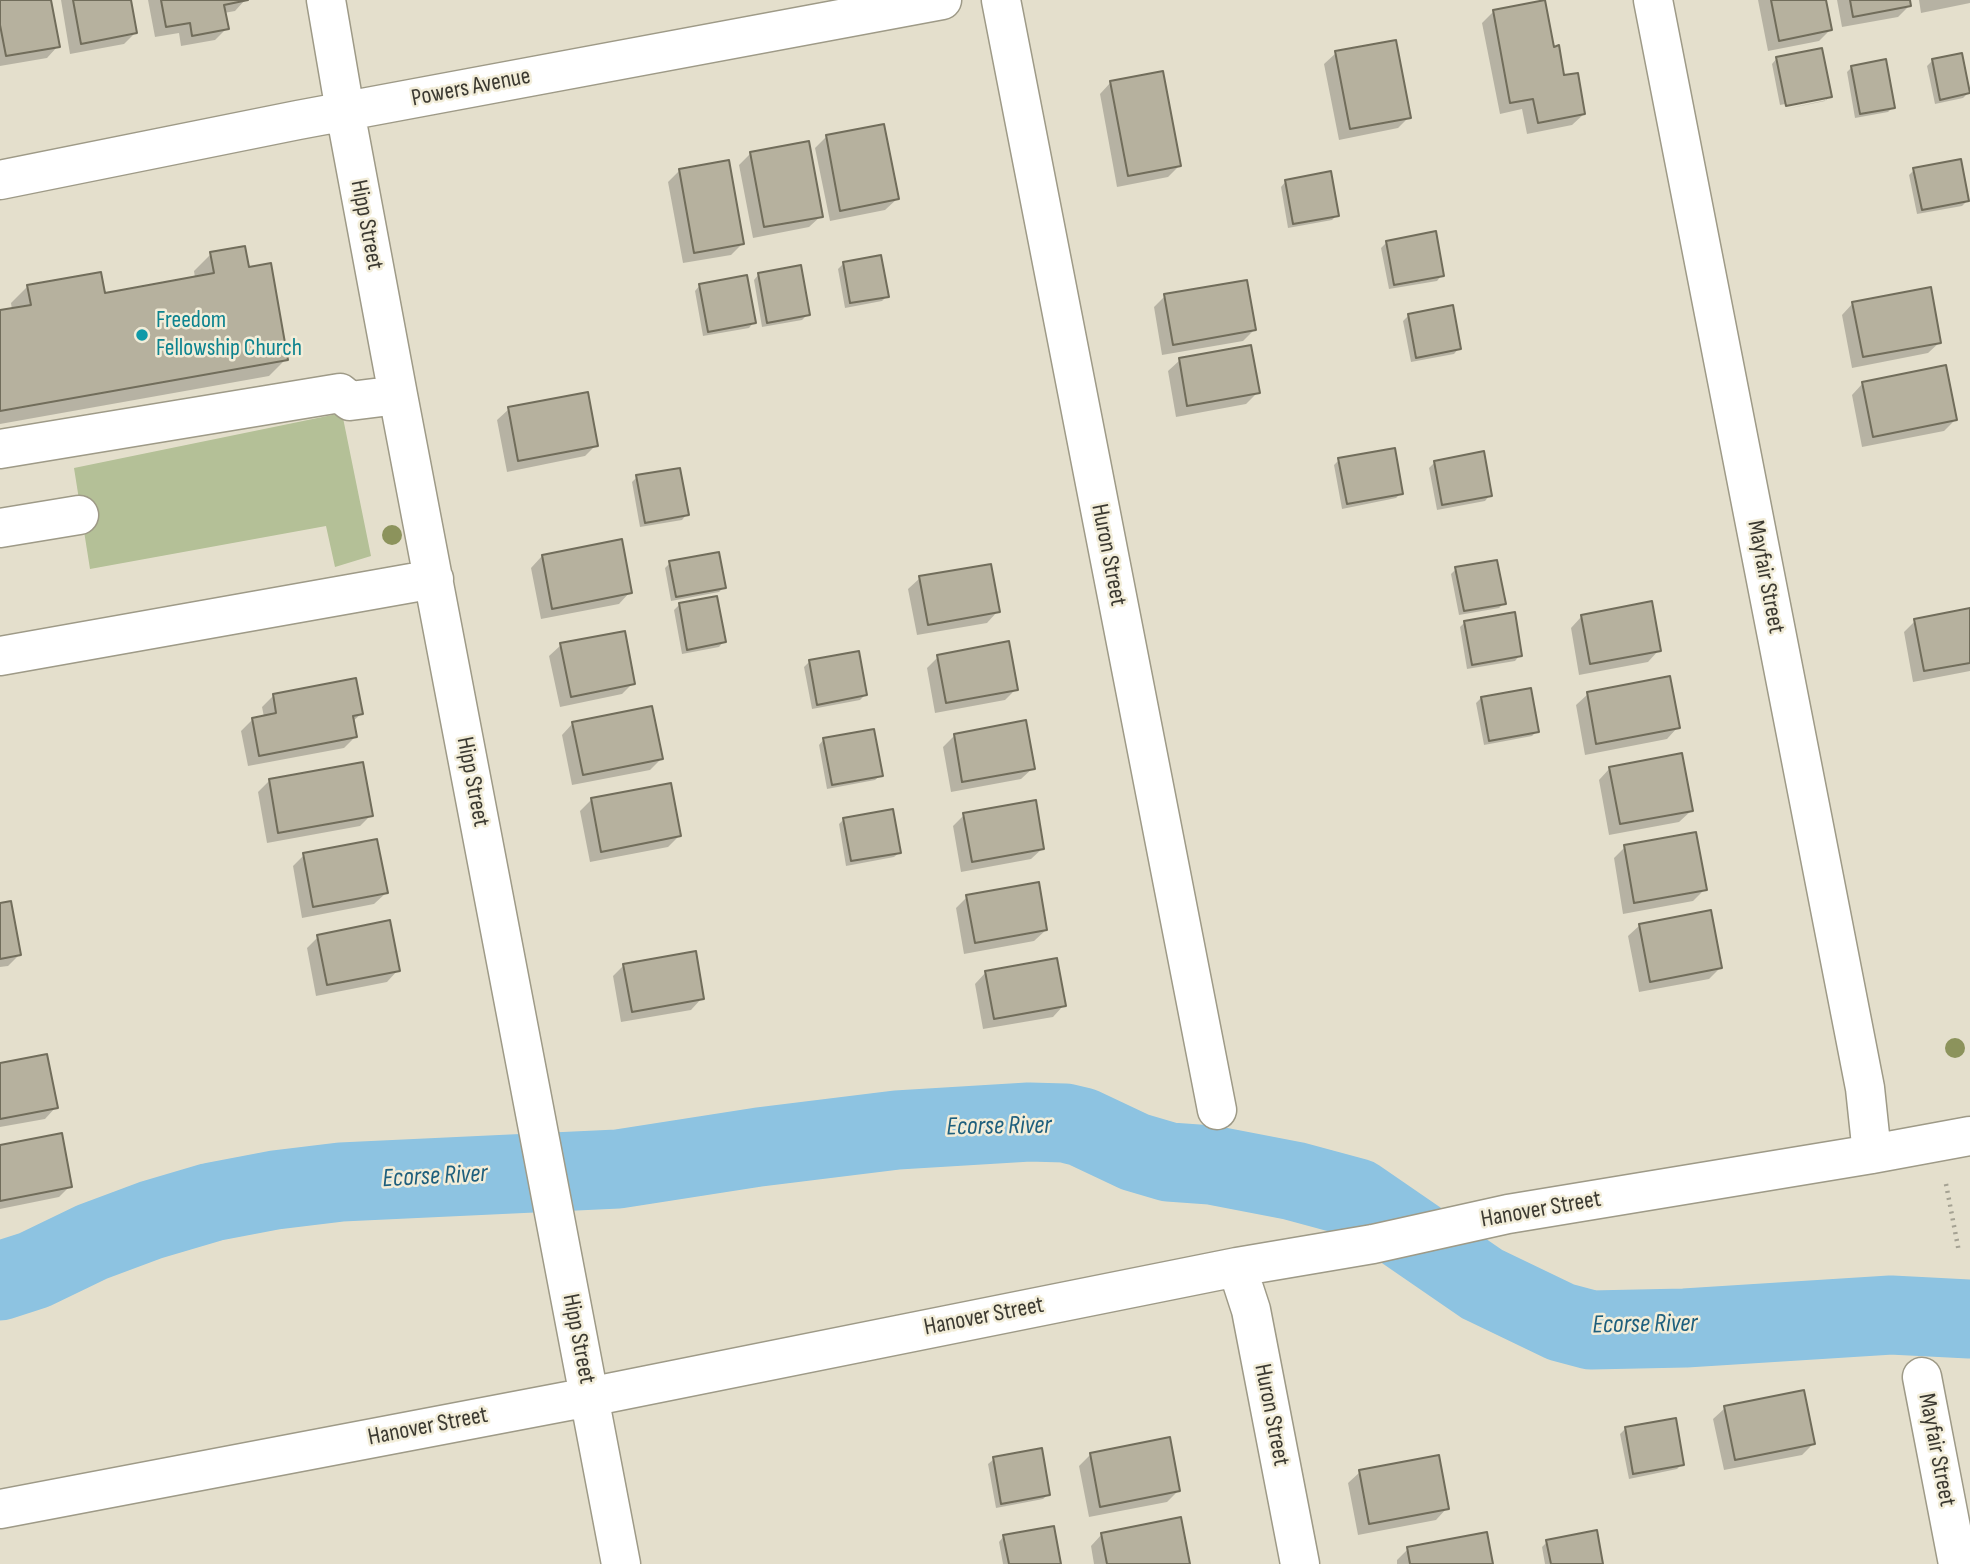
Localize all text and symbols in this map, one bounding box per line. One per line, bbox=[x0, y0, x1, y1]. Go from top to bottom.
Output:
street label: Powers Avenue bbox=[409, 62, 533, 114]
street label: Hipp Street bbox=[343, 178, 389, 272]
place label: Freedom Fellowship Church bbox=[156, 307, 302, 363]
marker: Freedom Fellowship Church bbox=[134, 327, 150, 343]
street label: Huron Street bbox=[1084, 501, 1132, 609]
street label: Mayfair Street bbox=[1740, 518, 1790, 636]
street label: Hipp Street bbox=[449, 735, 495, 829]
water label: Ecorse River bbox=[946, 1110, 1052, 1144]
water label: Ecorse River bbox=[382, 1159, 488, 1195]
street label: Hanover Street bbox=[1479, 1185, 1603, 1235]
street label: Hanover Street bbox=[922, 1291, 1046, 1343]
street label: Hipp Street bbox=[555, 1292, 601, 1386]
water label: Ecorse River bbox=[1592, 1308, 1698, 1342]
street label: Huron Street bbox=[1247, 1361, 1295, 1469]
street label: Mayfair Street bbox=[1911, 1391, 1961, 1509]
street label: Hanover Street bbox=[366, 1401, 490, 1453]

